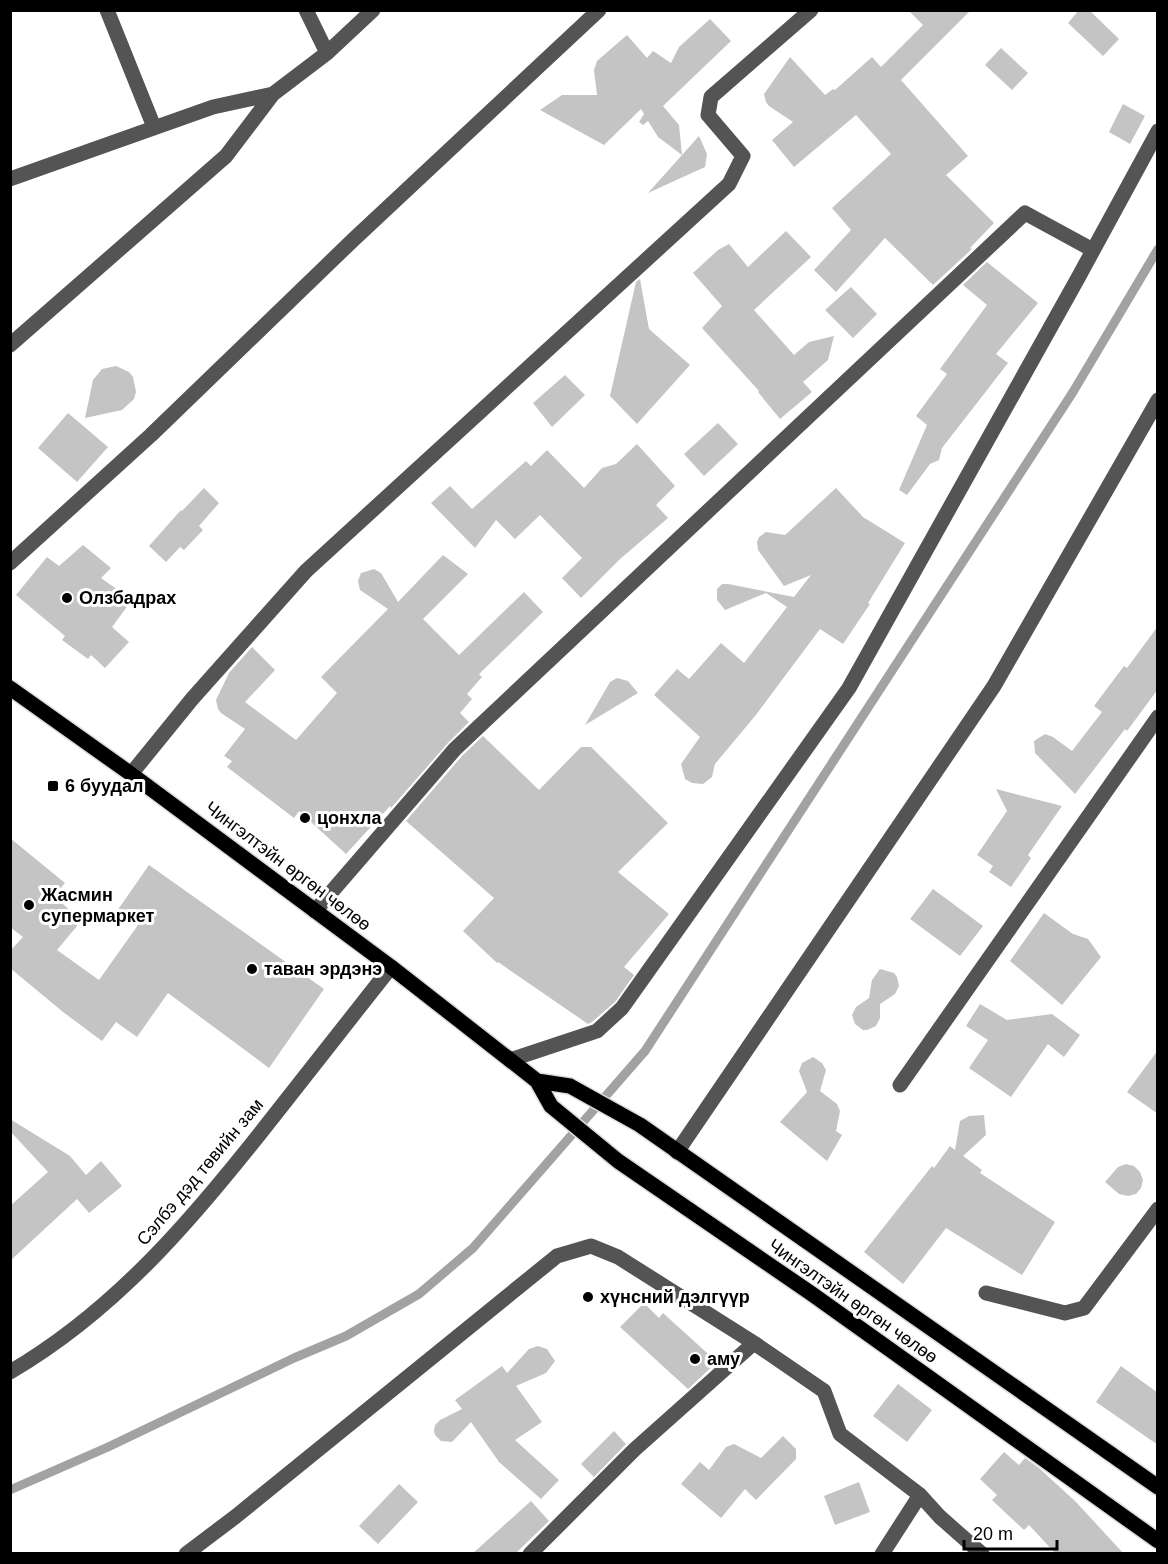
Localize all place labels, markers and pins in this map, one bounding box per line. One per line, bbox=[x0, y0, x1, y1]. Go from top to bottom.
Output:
place label: Олзбадрах bbox=[79, 588, 176, 608]
marker: Олзбадрах bbox=[60, 591, 74, 605]
place label: 6 буудал bbox=[65, 776, 143, 796]
marker: 6 буудал bbox=[46, 779, 60, 793]
place label: цонхла bbox=[317, 808, 382, 828]
marker: цонхла bbox=[298, 811, 312, 825]
place label: Жасмин супермаркет bbox=[40, 885, 155, 926]
marker: Жасмин супермаркет bbox=[22, 898, 36, 912]
place label: таван эрдэнэ bbox=[264, 959, 382, 979]
marker: таван эрдэнэ bbox=[245, 962, 259, 976]
place label: хүнсний дэлгүүр bbox=[600, 1287, 750, 1307]
marker: хүнсний дэлгүүр bbox=[581, 1290, 595, 1304]
place label: аму bbox=[707, 1349, 740, 1369]
marker: аму bbox=[688, 1352, 702, 1366]

